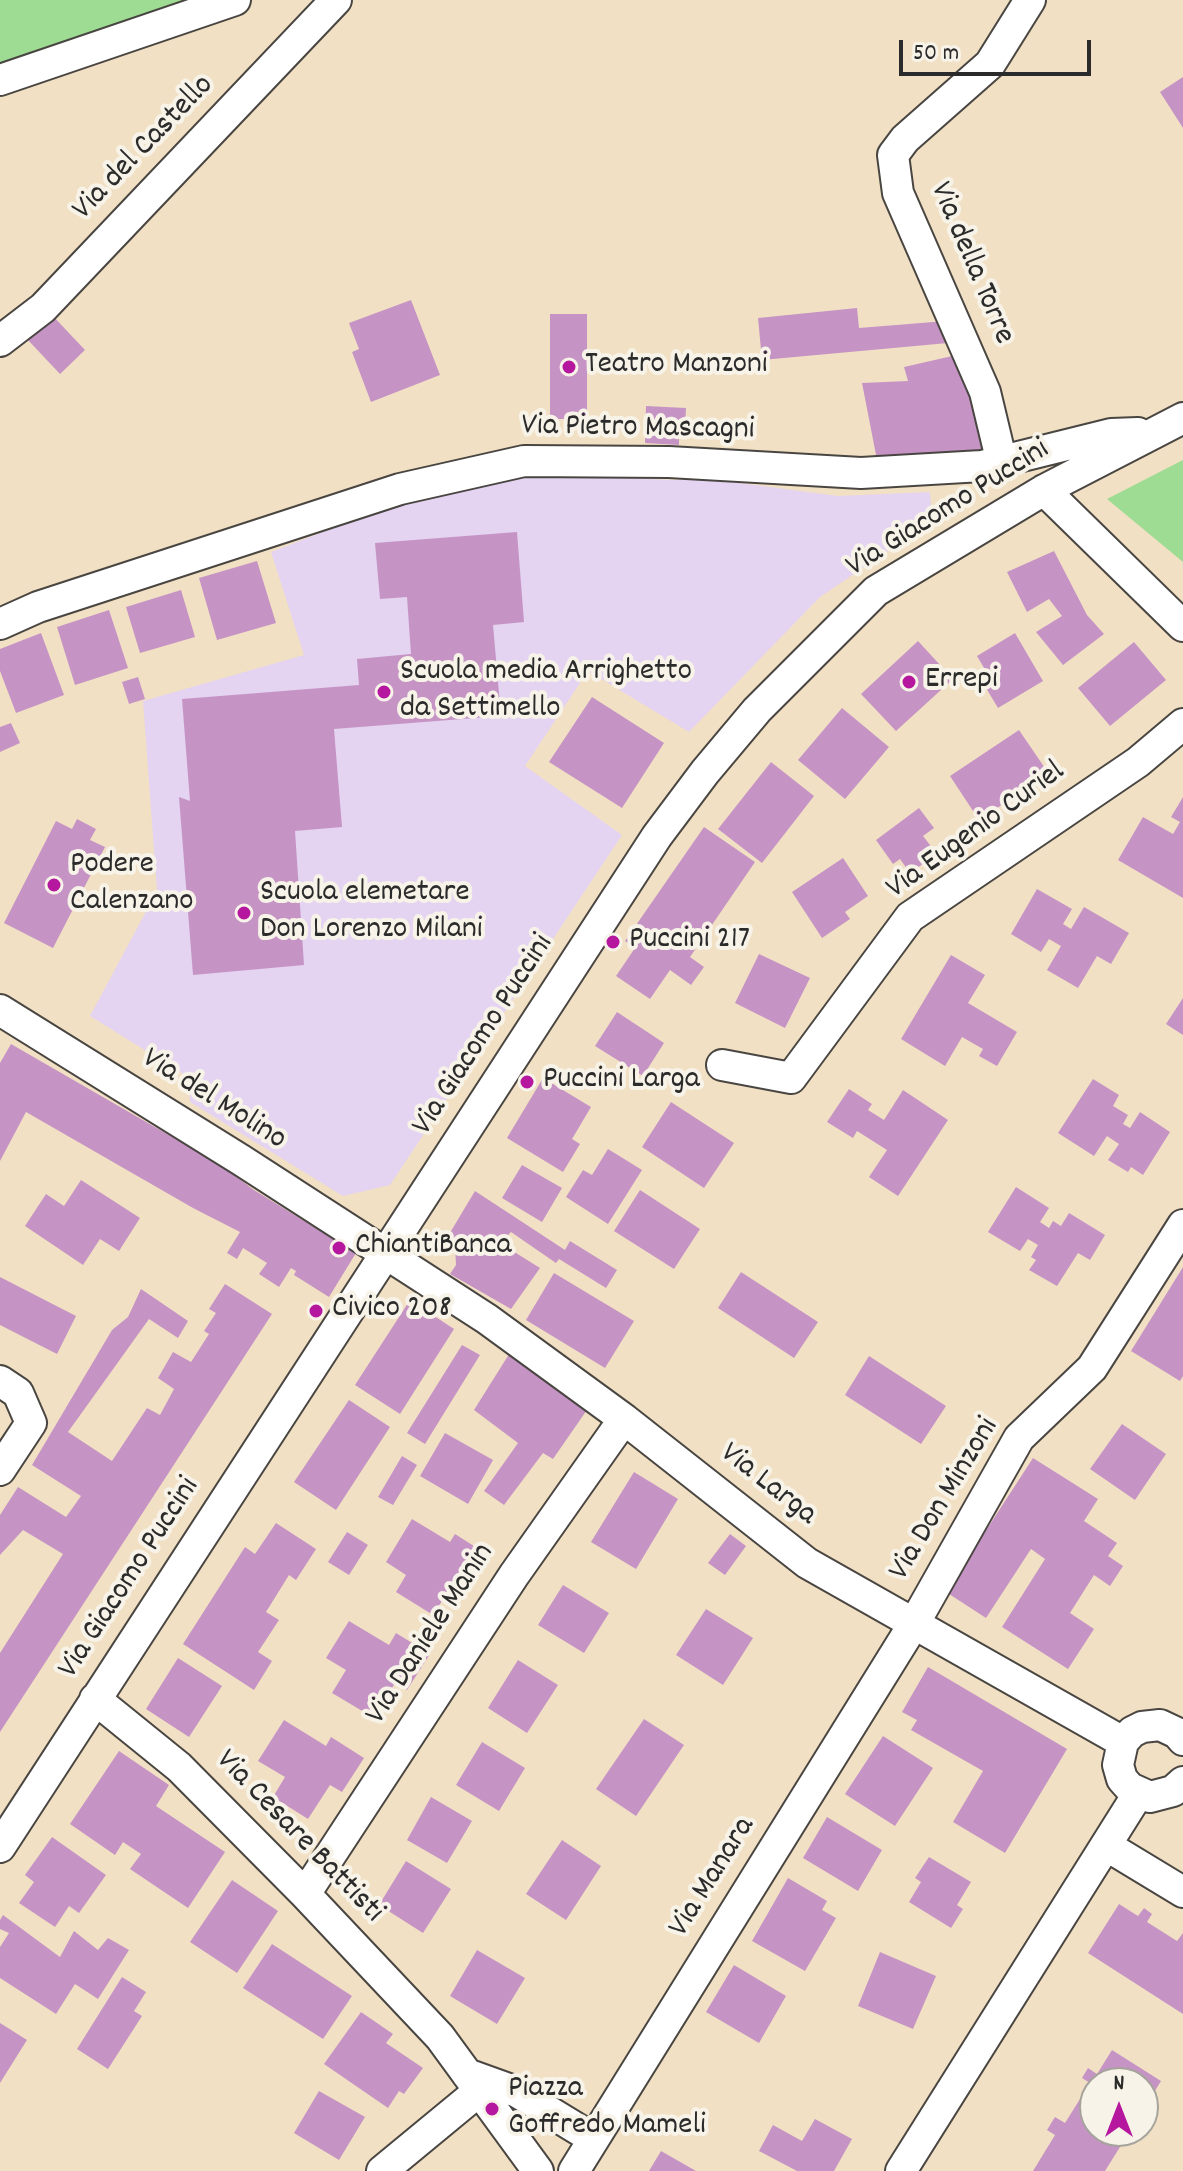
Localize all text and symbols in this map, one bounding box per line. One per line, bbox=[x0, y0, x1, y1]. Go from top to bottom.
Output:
scale bar bbox=[903, 24, 1095, 74]
text: 50 m bbox=[913, 37, 959, 71]
street label: Via del Castello bbox=[66, 68, 224, 230]
street label: Via della Torre bbox=[919, 177, 1021, 351]
place label: Teatro Manzoni bbox=[585, 348, 768, 386]
marker: Teatro Manzoni bbox=[560, 358, 578, 376]
street label: Via Pietro Mascagni bbox=[521, 409, 755, 451]
street label: Via Giacomo Puccini bbox=[841, 432, 1057, 588]
place label: Scuola media Arrighetto da Settimello bbox=[400, 655, 692, 730]
place label: Errepi bbox=[925, 663, 998, 701]
marker: Errepi bbox=[900, 673, 918, 691]
marker: Scuola media Arrighetto da Settimello bbox=[375, 683, 393, 701]
street label: Via Eugenio Curiel bbox=[880, 754, 1074, 910]
place label: Podere Calenzano bbox=[70, 848, 193, 923]
marker: Podere Calenzano bbox=[45, 876, 63, 894]
place label: Scuola elemetare Don Lorenzo Milani bbox=[260, 876, 483, 951]
marker: Scuola elemetare Don Lorenzo Milani bbox=[235, 904, 253, 922]
place label: Puccini 217 bbox=[629, 923, 750, 961]
street label: Via Giacomo Puccini bbox=[406, 928, 564, 1144]
marker: Puccini 217 bbox=[604, 933, 622, 951]
street label: Via del Molino bbox=[134, 1042, 292, 1160]
place label: Puccini Larga bbox=[543, 1063, 700, 1101]
marker: Puccini Larga bbox=[518, 1073, 536, 1091]
place label: ChiantiBanca bbox=[355, 1229, 512, 1267]
marker: ChiantiBanca bbox=[330, 1239, 348, 1257]
place label: Civico 208 bbox=[332, 1292, 452, 1330]
marker: Civico 208 bbox=[307, 1302, 325, 1320]
street label: Via Don Minzoni bbox=[882, 1412, 1010, 1588]
street label: Via Larga bbox=[711, 1436, 823, 1536]
street label: Via Giacomo Puccini bbox=[52, 1471, 210, 1687]
street label: Via Daniele Manin bbox=[359, 1537, 505, 1733]
street label: Via Cesare Battisti bbox=[206, 1743, 390, 1933]
street label: Via Manara bbox=[662, 1811, 766, 1945]
north arrow bbox=[1079, 2067, 1159, 2147]
text: N bbox=[1114, 2069, 1124, 2100]
place label: Piazza Goffredo Mameli bbox=[508, 2072, 706, 2147]
marker: Piazza Goffredo Mameli bbox=[483, 2100, 501, 2118]

